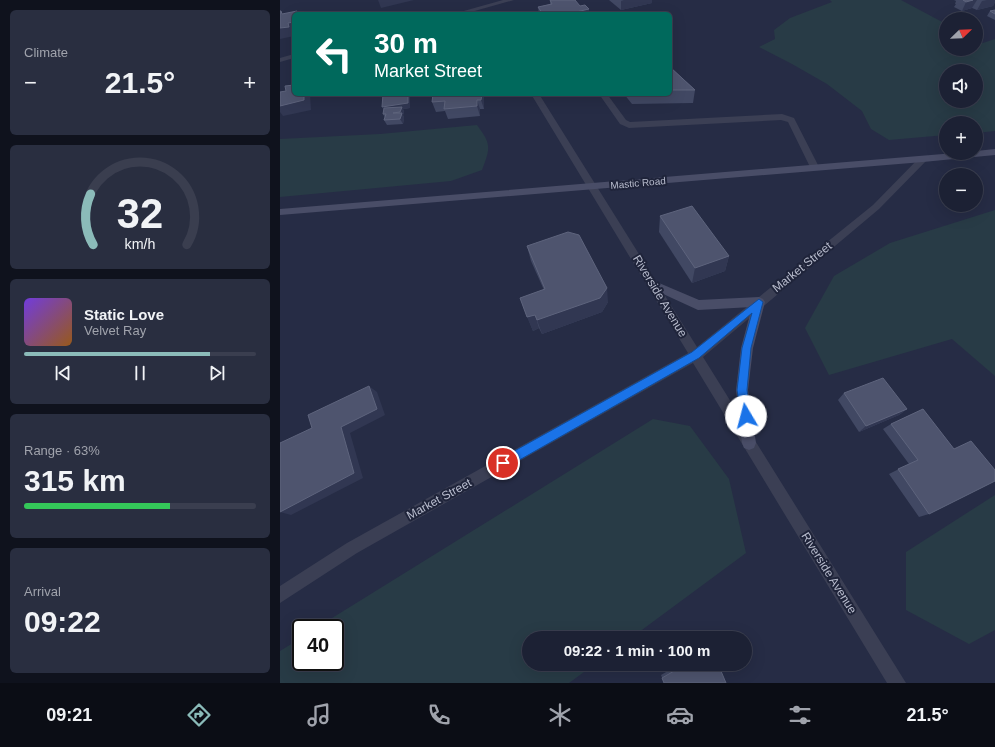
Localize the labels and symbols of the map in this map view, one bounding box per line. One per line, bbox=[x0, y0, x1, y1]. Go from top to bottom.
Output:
north arrow bbox=[939, 12, 983, 56]
street label: Mastic Road bbox=[610, 175, 666, 191]
street label: Market Street bbox=[770, 238, 835, 295]
street label: Riverside Avenue bbox=[630, 252, 690, 340]
position arrow bbox=[725, 395, 767, 437]
pin bbox=[486, 446, 520, 480]
street label: Market Street bbox=[404, 475, 474, 523]
street label: Riverside Avenue bbox=[798, 530, 860, 616]
speed limit sign: 40 bbox=[292, 619, 344, 671]

